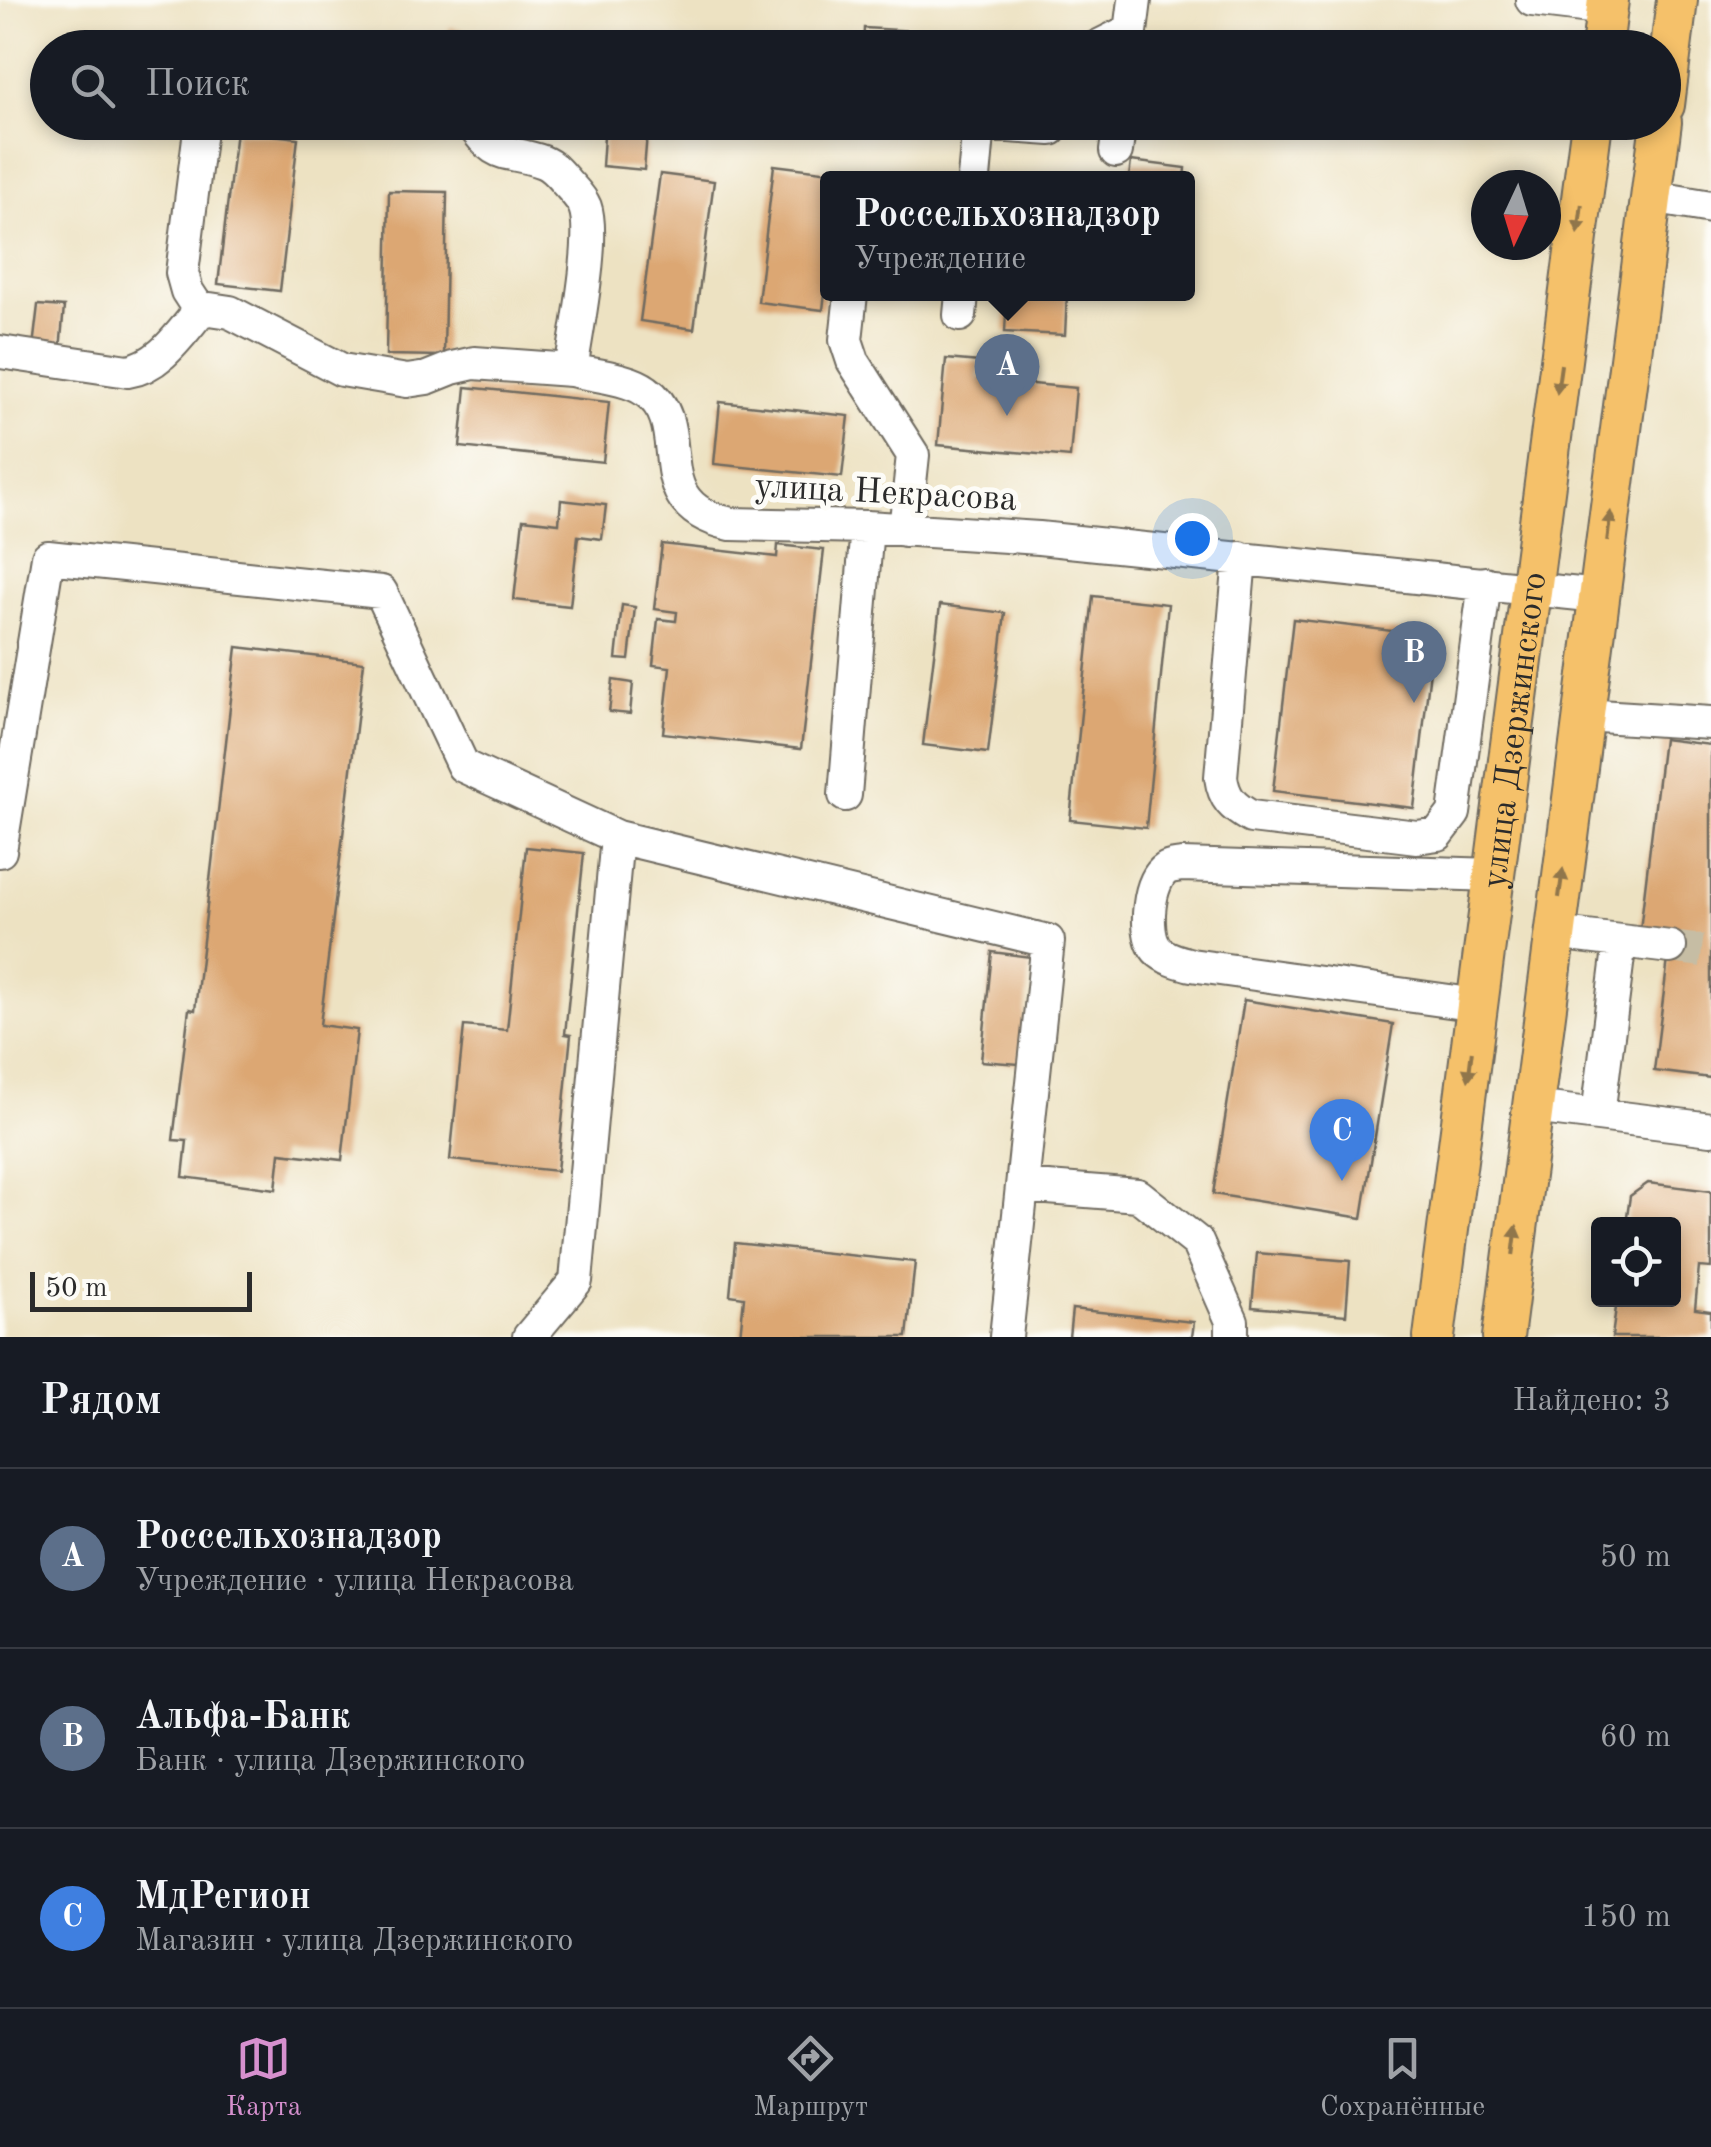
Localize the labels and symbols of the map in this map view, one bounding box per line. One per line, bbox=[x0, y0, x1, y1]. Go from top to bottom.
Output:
north arrow bbox=[1471, 170, 1561, 260]
one-way arrow bbox=[1571, 204, 1587, 236]
pin: A bbox=[974, 334, 1040, 416]
one-way arrow bbox=[1550, 364, 1566, 396]
street label: улица Некрасова bbox=[754, 469, 1018, 518]
one-way arrow bbox=[1601, 510, 1617, 542]
your location bbox=[1167, 513, 1218, 564]
street label: улица Дзержинского bbox=[1477, 570, 1553, 891]
pin: B bbox=[1382, 620, 1446, 703]
one-way arrow bbox=[1553, 867, 1569, 899]
one-way arrow bbox=[1461, 1051, 1477, 1083]
pin: C bbox=[1310, 1098, 1374, 1181]
one-way arrow bbox=[1508, 1224, 1524, 1256]
scale bar bbox=[30, 1267, 252, 1312]

